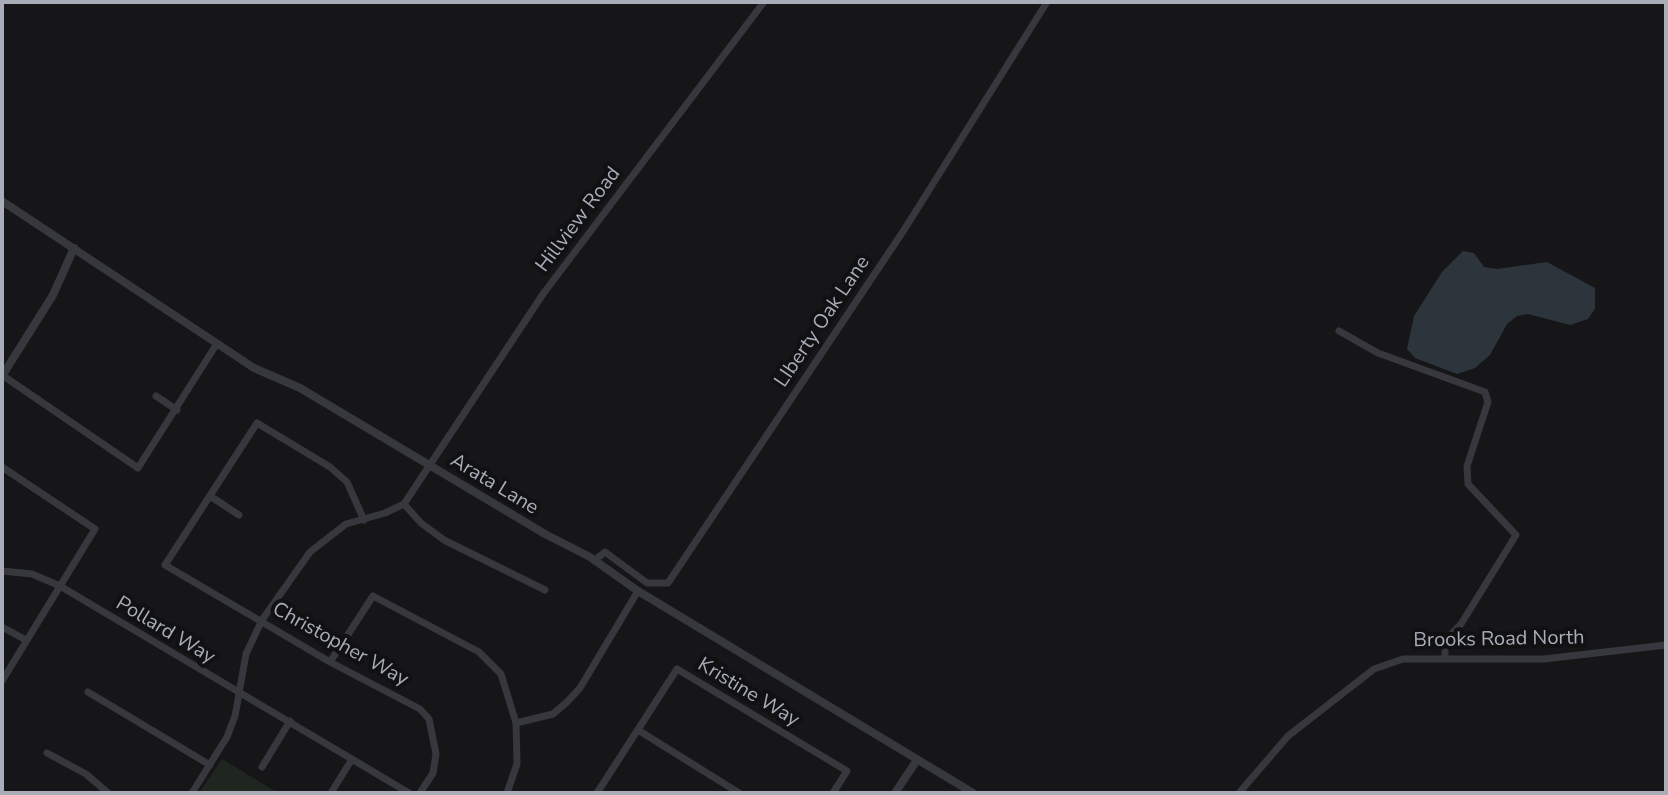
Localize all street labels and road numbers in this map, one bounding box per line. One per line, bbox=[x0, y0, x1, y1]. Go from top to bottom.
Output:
street label: Hillview Road bbox=[532, 163, 626, 277]
street label: LIberty Oak Lane bbox=[770, 252, 876, 392]
street label: Arata Lane bbox=[446, 449, 542, 521]
street label: Pollard Way bbox=[111, 592, 219, 670]
street label: Christopher Way bbox=[268, 598, 412, 692]
street label: Brooks Road North bbox=[1413, 627, 1585, 653]
street label: Kristine Way bbox=[693, 653, 803, 733]

